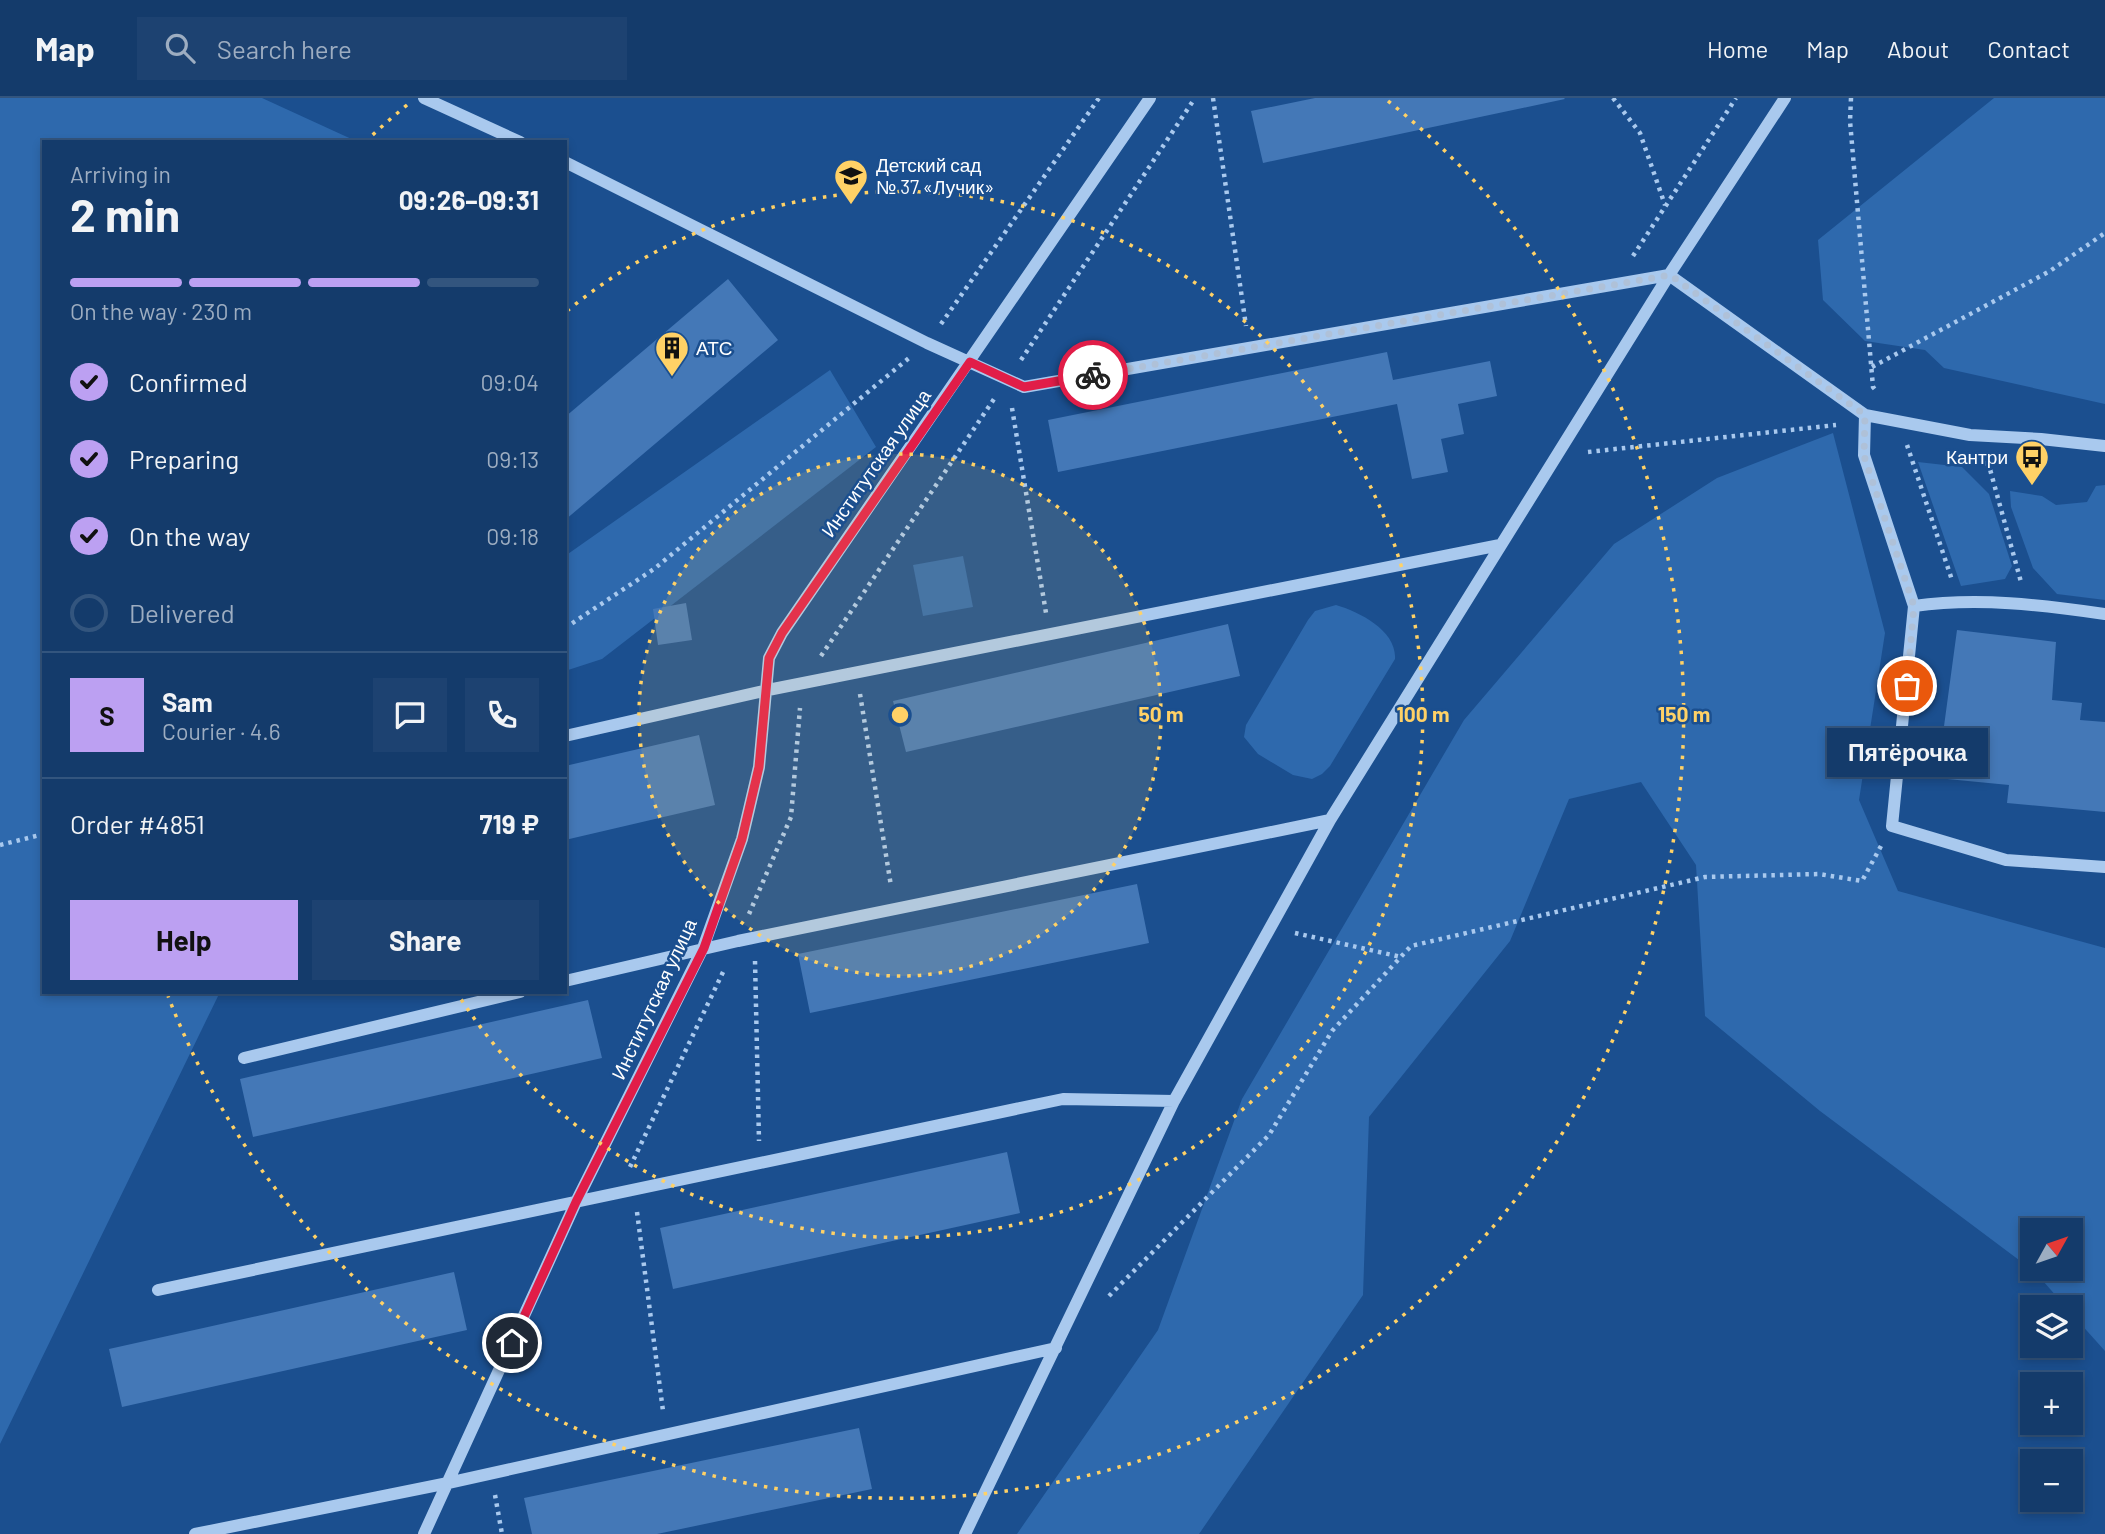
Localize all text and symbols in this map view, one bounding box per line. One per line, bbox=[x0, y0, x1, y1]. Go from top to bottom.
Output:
search box bbox=[137, 17, 627, 80]
text: Map bbox=[35, 28, 95, 68]
icon: search bbox=[161, 29, 199, 67]
text: Search here bbox=[217, 33, 352, 64]
text: Home bbox=[1707, 34, 1768, 63]
text: Map bbox=[1806, 34, 1849, 63]
text: About bbox=[1887, 34, 1949, 63]
text: Contact bbox=[1987, 34, 2070, 63]
place label: Детский сад № 37 «Лучик» bbox=[876, 153, 994, 198]
school or university icon: Детский сад № 37 «Лучик» bbox=[832, 157, 870, 206]
text: Arriving in bbox=[70, 160, 171, 188]
text: 09:26–09:31 bbox=[399, 184, 539, 215]
text: 2 min bbox=[70, 186, 180, 241]
text: On the way · 230 m bbox=[70, 297, 252, 325]
building icon: АТС bbox=[653, 329, 691, 378]
place label: АТС bbox=[696, 336, 733, 359]
courier bbox=[1058, 340, 1128, 410]
icon: bike bbox=[1074, 356, 1112, 394]
icon: check bbox=[70, 363, 108, 401]
text: Confirmed bbox=[129, 366, 248, 397]
text: 09:04 bbox=[481, 368, 539, 396]
street label: Институтская улица bbox=[816, 384, 935, 541]
bus stop icon: Кантри bbox=[2013, 438, 2051, 487]
icon: check bbox=[70, 440, 108, 478]
text: Preparing bbox=[129, 443, 239, 474]
text: 09:13 bbox=[486, 445, 539, 473]
place label: Кантри bbox=[1946, 445, 2008, 468]
icon: check bbox=[70, 517, 108, 555]
text: On the way bbox=[129, 520, 250, 551]
text: 09:18 bbox=[486, 522, 539, 550]
text: Delivered bbox=[129, 597, 235, 628]
pin bbox=[1877, 656, 1937, 716]
icon: bag bbox=[1888, 667, 1926, 705]
button: chat bbox=[373, 678, 447, 752]
button: phone bbox=[465, 678, 539, 752]
text: Sam bbox=[162, 686, 213, 717]
text: S bbox=[99, 700, 115, 731]
text: 50 m bbox=[1138, 701, 1184, 726]
text: 100 m bbox=[1396, 701, 1450, 726]
text: 150 m bbox=[1658, 701, 1710, 726]
centre of rings bbox=[888, 703, 912, 727]
text: Courier · 4.6 bbox=[162, 717, 281, 745]
callout: Пятёрочка bbox=[1826, 728, 1988, 777]
text: Пятёрочка bbox=[1848, 738, 1967, 766]
text: Order #4851 bbox=[70, 808, 205, 839]
text: 719 ₽ bbox=[479, 808, 539, 839]
button: Help bbox=[70, 900, 298, 980]
button: Share bbox=[312, 900, 539, 980]
street label: Институтская улица bbox=[606, 914, 701, 1083]
north arrow bbox=[2020, 1218, 2082, 1281]
map controls bbox=[2020, 1218, 2083, 1512]
button: layers bbox=[2020, 1295, 2083, 1358]
pin bbox=[482, 1313, 542, 1373]
icon: home bbox=[493, 1324, 531, 1362]
button: + bbox=[2020, 1372, 2083, 1435]
button: − bbox=[2020, 1449, 2083, 1512]

